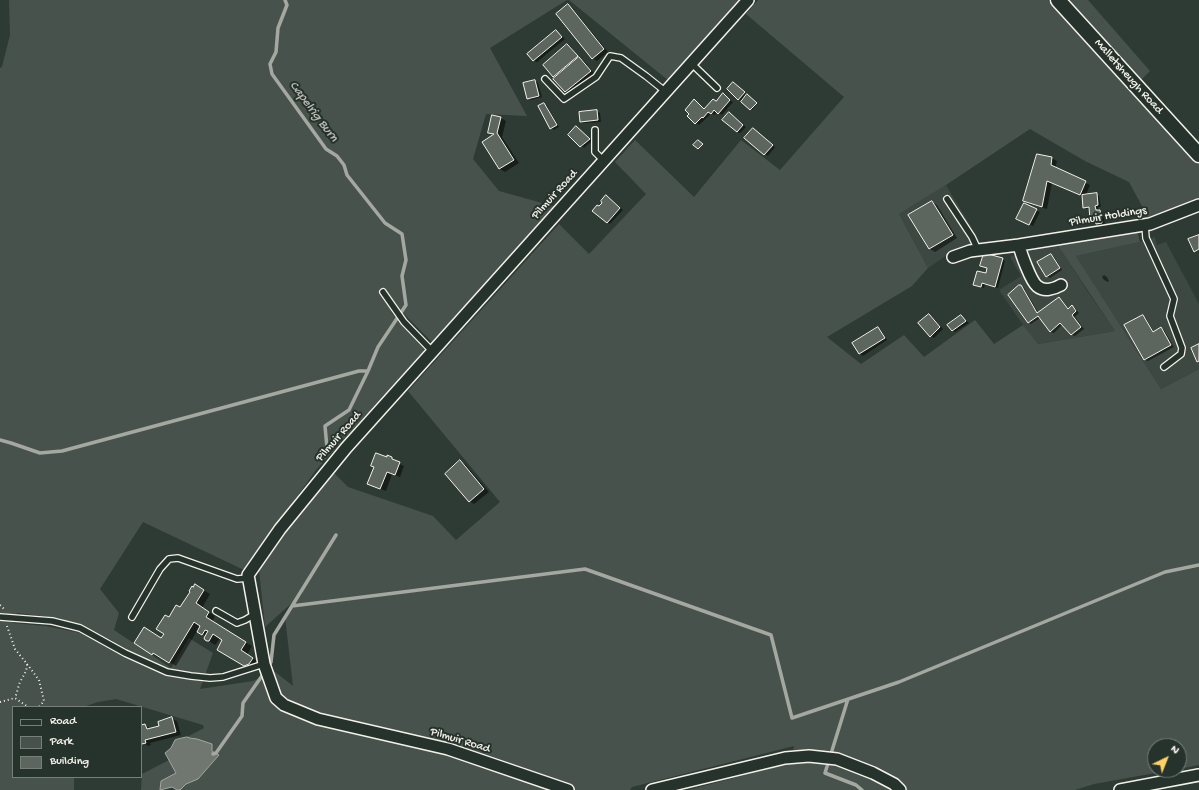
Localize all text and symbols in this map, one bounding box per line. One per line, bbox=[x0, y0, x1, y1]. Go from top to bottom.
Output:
street label: Malletsheugh Road bbox=[1090, 36, 1166, 118]
water label: Capelrig Burn bbox=[285, 79, 341, 145]
street label: Pilmuir Road bbox=[529, 167, 581, 223]
street label: Pilmuir Holdings bbox=[1068, 204, 1148, 230]
street label: Pilmuir Road bbox=[313, 409, 365, 465]
legend bbox=[12, 706, 142, 778]
text: Road bbox=[50, 715, 76, 729]
street label: Pilmuir Road bbox=[428, 725, 492, 757]
text: Park bbox=[50, 735, 73, 749]
north arrow bbox=[1147, 738, 1187, 778]
text: N bbox=[1168, 743, 1181, 757]
text: Building bbox=[50, 755, 89, 769]

